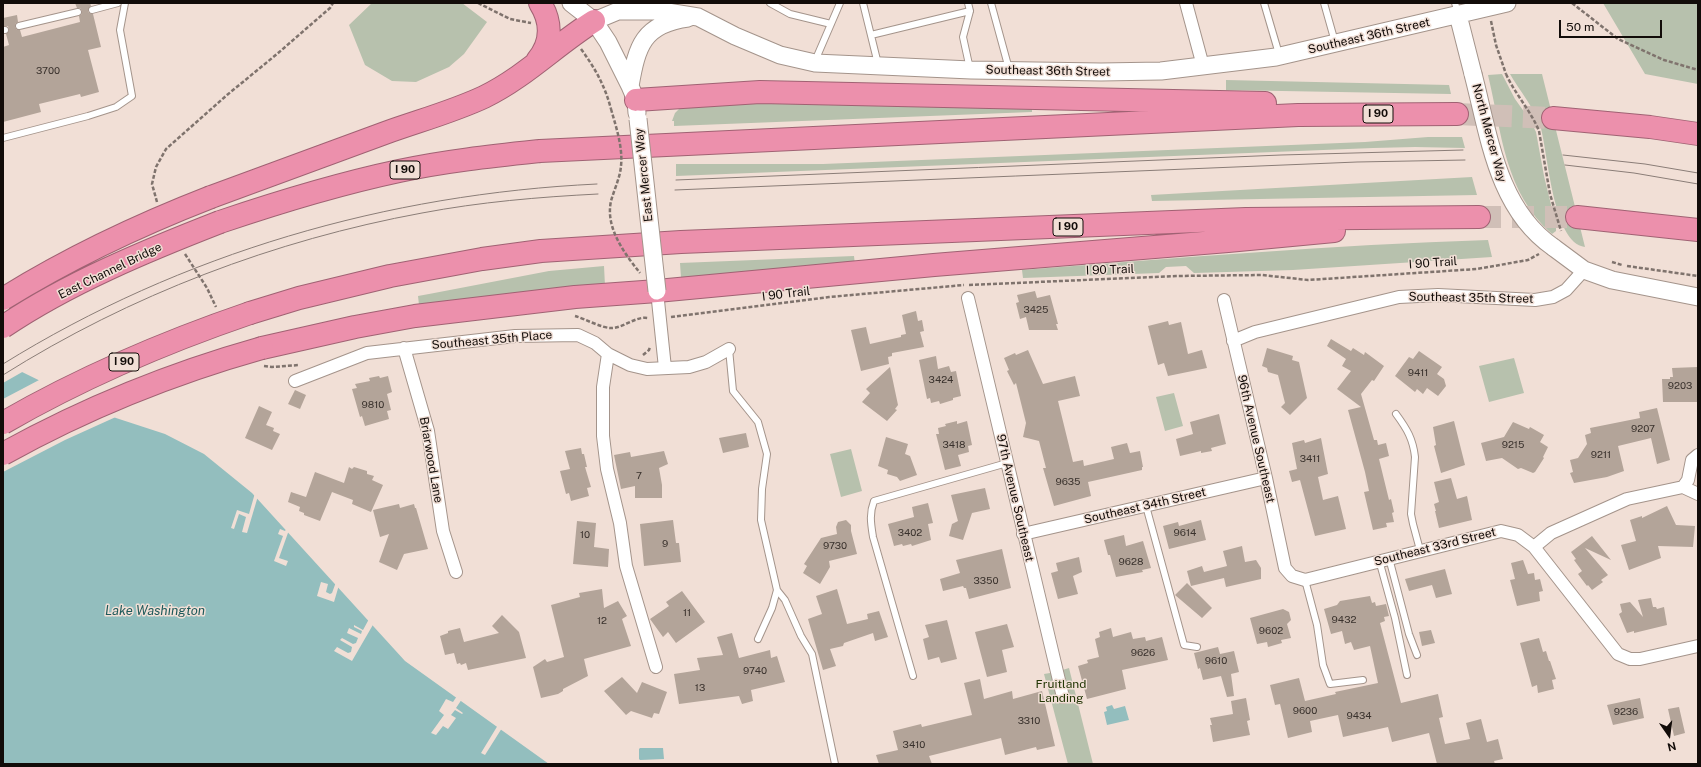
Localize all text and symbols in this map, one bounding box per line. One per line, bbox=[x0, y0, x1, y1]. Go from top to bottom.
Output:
scale bar bbox=[1561, 12, 1664, 38]
street label: Southeast 36th Street bbox=[1307, 15, 1431, 57]
text: 50 m bbox=[1566, 20, 1594, 34]
street label: Southeast 36th Street bbox=[986, 63, 1110, 79]
house number: 3700 bbox=[36, 65, 60, 77]
street label: North Mercer Way bbox=[1469, 82, 1509, 184]
road number: I 90 bbox=[1363, 105, 1393, 123]
street label: East Mercer Way bbox=[632, 127, 656, 223]
road number: I 90 bbox=[390, 161, 420, 179]
road number: I 90 bbox=[1053, 218, 1083, 236]
street label: East Channel Bridge bbox=[56, 240, 164, 302]
street label: I 90 Trail bbox=[1408, 254, 1458, 272]
street label: I 90 Trail bbox=[1086, 262, 1134, 278]
street label: I 90 Trail bbox=[761, 284, 811, 304]
street label: Southeast 35th Street bbox=[1408, 290, 1534, 306]
house number: 3425 bbox=[1024, 304, 1048, 316]
street label: Southeast 35th Place bbox=[431, 328, 553, 352]
road number: I 90 bbox=[109, 353, 139, 371]
house number: 9411 bbox=[1408, 367, 1428, 379]
house number: 3424 bbox=[929, 374, 953, 386]
street label: 96th Avenue Southeast bbox=[1234, 374, 1278, 504]
house number: 9203 bbox=[1668, 380, 1692, 392]
house number: 9810 bbox=[362, 399, 384, 411]
street label: Briarwood Lane bbox=[416, 416, 446, 504]
house number: 9207 bbox=[1631, 423, 1655, 435]
street label: 97th Avenue Southeast bbox=[993, 433, 1037, 563]
house number: 3418 bbox=[942, 439, 966, 451]
house number: 9215 bbox=[1502, 439, 1524, 451]
house number: 9211 bbox=[1591, 449, 1611, 461]
house number: 3411 bbox=[1300, 453, 1320, 465]
house number: 7 bbox=[636, 470, 642, 482]
house number: 9635 bbox=[1055, 476, 1081, 488]
street label: Southeast 34th Street bbox=[1083, 485, 1207, 527]
street label: Southeast 33rd Street bbox=[1373, 525, 1497, 569]
house number: 3402 bbox=[898, 527, 922, 539]
house number: 9614 bbox=[1174, 527, 1196, 539]
house number: 10 bbox=[580, 529, 590, 541]
house number: 9 bbox=[662, 538, 668, 550]
house number: 9730 bbox=[823, 540, 847, 552]
house number: 9628 bbox=[1119, 556, 1143, 568]
house number: 3350 bbox=[973, 575, 999, 587]
water label: Lake Washington bbox=[105, 603, 205, 619]
house number: 11 bbox=[683, 607, 691, 619]
house number: 9432 bbox=[1332, 614, 1356, 626]
house number: 12 bbox=[597, 615, 607, 627]
house number: 9602 bbox=[1259, 625, 1283, 637]
house number: 9626 bbox=[1131, 647, 1155, 659]
house number: 9610 bbox=[1205, 655, 1227, 667]
house number: 9740 bbox=[743, 665, 767, 677]
park label: Fruitland Landing bbox=[1036, 677, 1086, 705]
house number: 13 bbox=[695, 682, 705, 694]
house number: 9600 bbox=[1293, 705, 1317, 717]
house number: 9236 bbox=[1614, 706, 1638, 718]
house number: 9434 bbox=[1346, 710, 1372, 722]
house number: 3310 bbox=[1018, 715, 1040, 727]
north arrow bbox=[1649, 715, 1689, 755]
house number: 3410 bbox=[903, 739, 925, 751]
text: N bbox=[1666, 740, 1678, 754]

